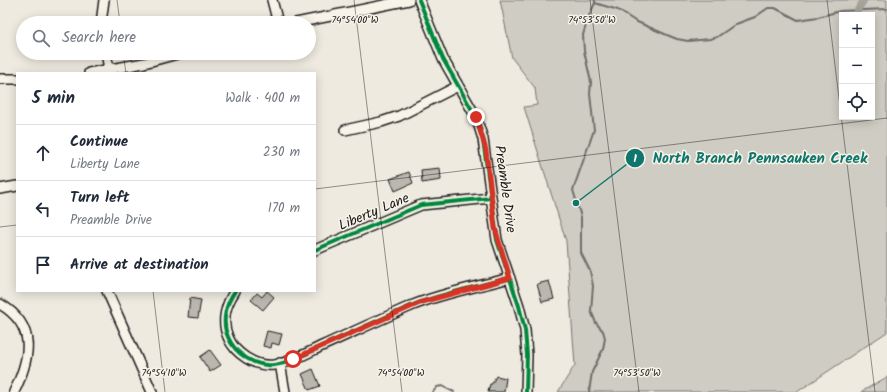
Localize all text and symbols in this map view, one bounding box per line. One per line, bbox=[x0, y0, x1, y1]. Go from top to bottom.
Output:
text: 74°54'00"W bbox=[332, 12, 379, 28]
text: 74°53'50"W bbox=[568, 12, 616, 28]
map controls bbox=[839, 12, 875, 120]
button: + bbox=[839, 12, 875, 48]
search box bbox=[16, 16, 316, 60]
text: Search here bbox=[62, 26, 136, 50]
icon: search bbox=[30, 27, 52, 49]
button: − bbox=[839, 48, 875, 84]
button: locate bbox=[839, 84, 875, 120]
text: 5 min bbox=[32, 85, 75, 112]
text: Walk · 400 m bbox=[225, 88, 300, 109]
route end bbox=[467, 108, 485, 126]
text: Continue bbox=[70, 130, 128, 154]
icon: ahead bbox=[32, 142, 54, 164]
text: 230 m bbox=[263, 142, 300, 163]
street label: Preamble Drive bbox=[488, 144, 522, 235]
callout: North Branch Pennsauken Creek bbox=[625, 145, 875, 172]
text: North Branch Pennsauken Creek bbox=[653, 147, 868, 171]
text: 1 bbox=[633, 149, 637, 168]
text: Liberty Lane bbox=[70, 154, 140, 175]
text: Turn left bbox=[70, 186, 130, 210]
street label: Liberty Lane bbox=[335, 187, 413, 237]
icon: left bbox=[32, 198, 54, 220]
text: 170 m bbox=[268, 198, 300, 219]
text: Preamble Drive bbox=[70, 210, 152, 231]
text: Arrive at destination bbox=[70, 253, 209, 277]
icon: arrive bbox=[32, 254, 54, 276]
route start bbox=[284, 350, 302, 368]
text: 74°54'10"W bbox=[141, 365, 187, 381]
text: 74°54'00"W bbox=[378, 365, 425, 381]
text: 74°53'50"W bbox=[613, 365, 661, 381]

